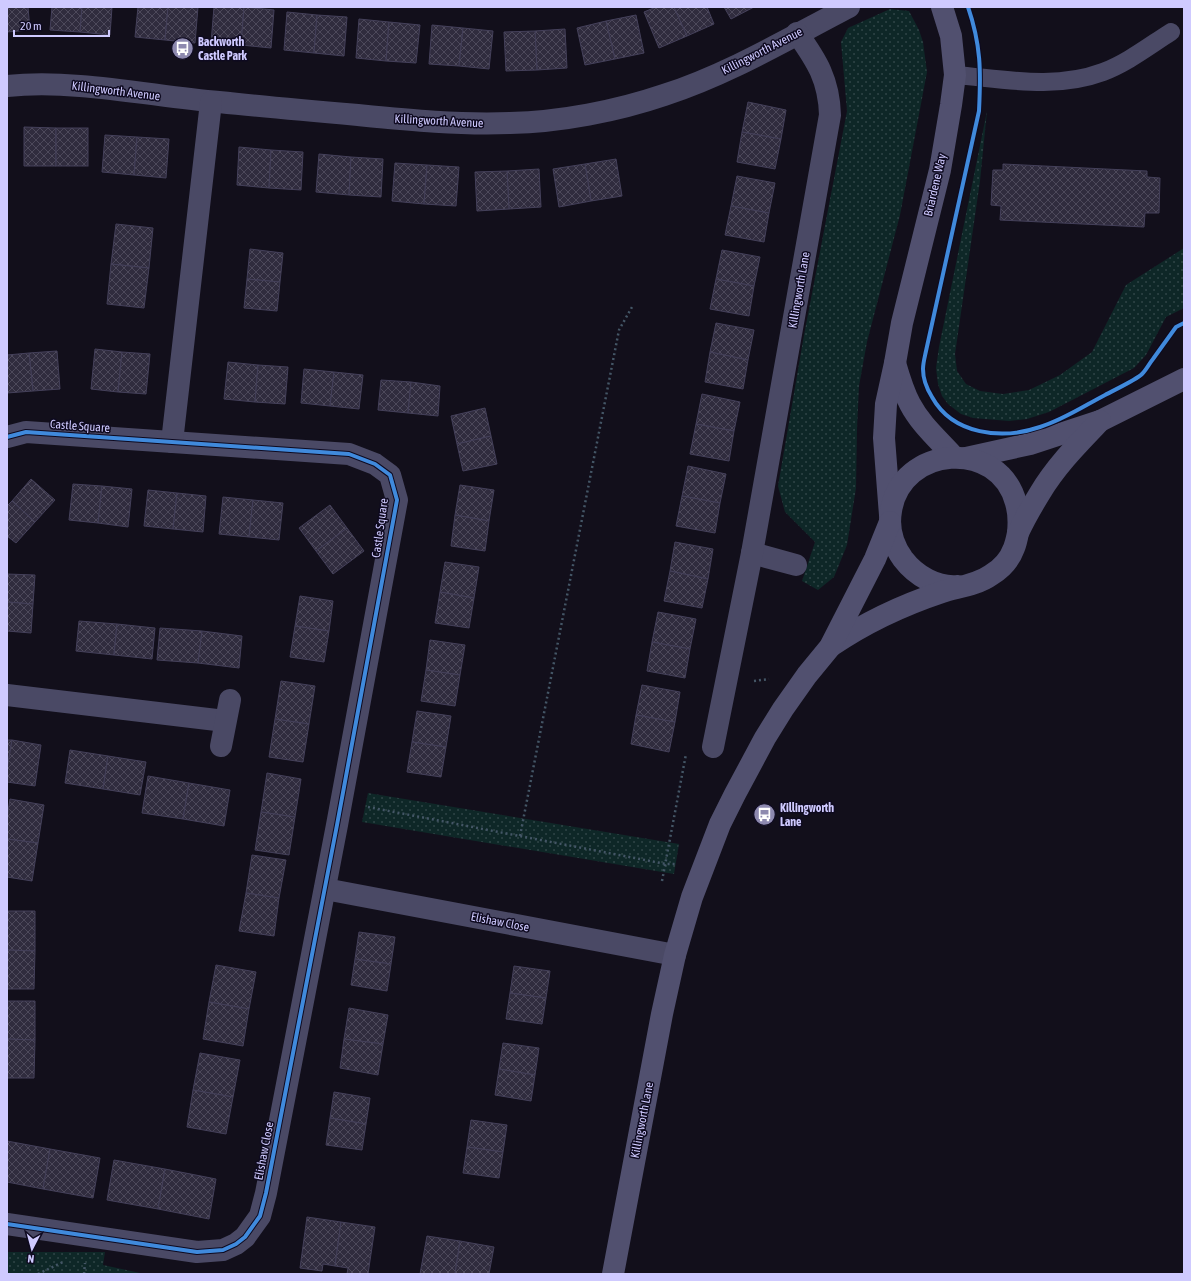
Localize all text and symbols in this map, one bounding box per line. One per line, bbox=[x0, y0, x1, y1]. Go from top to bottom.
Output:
scale bar bbox=[14, 12, 109, 38]
text: 20 m bbox=[20, 19, 42, 33]
street label: Killingworth Avenue bbox=[719, 25, 805, 77]
place label: Backworth Castle Park bbox=[198, 35, 248, 63]
bus stop icon: Backworth Castle Park bbox=[170, 36, 196, 62]
street label: Killingworth Avenue bbox=[71, 79, 161, 103]
street label: Killingworth Avenue bbox=[394, 112, 484, 130]
street label: Briardene Way bbox=[921, 152, 949, 218]
street label: Killingworth Lane bbox=[785, 251, 813, 329]
street label: Castle Square bbox=[50, 417, 110, 435]
street label: Castle Square bbox=[369, 497, 391, 559]
place label: Killingworth Lane bbox=[780, 801, 834, 829]
bus stop icon: Killingworth Lane bbox=[752, 802, 778, 828]
street label: Elishaw Close bbox=[470, 909, 530, 935]
street label: Killingworth Lane bbox=[628, 1081, 656, 1159]
street label: Elishaw Close bbox=[251, 1121, 277, 1181]
north arrow bbox=[12, 1229, 52, 1269]
text: N bbox=[27, 1253, 35, 1265]

